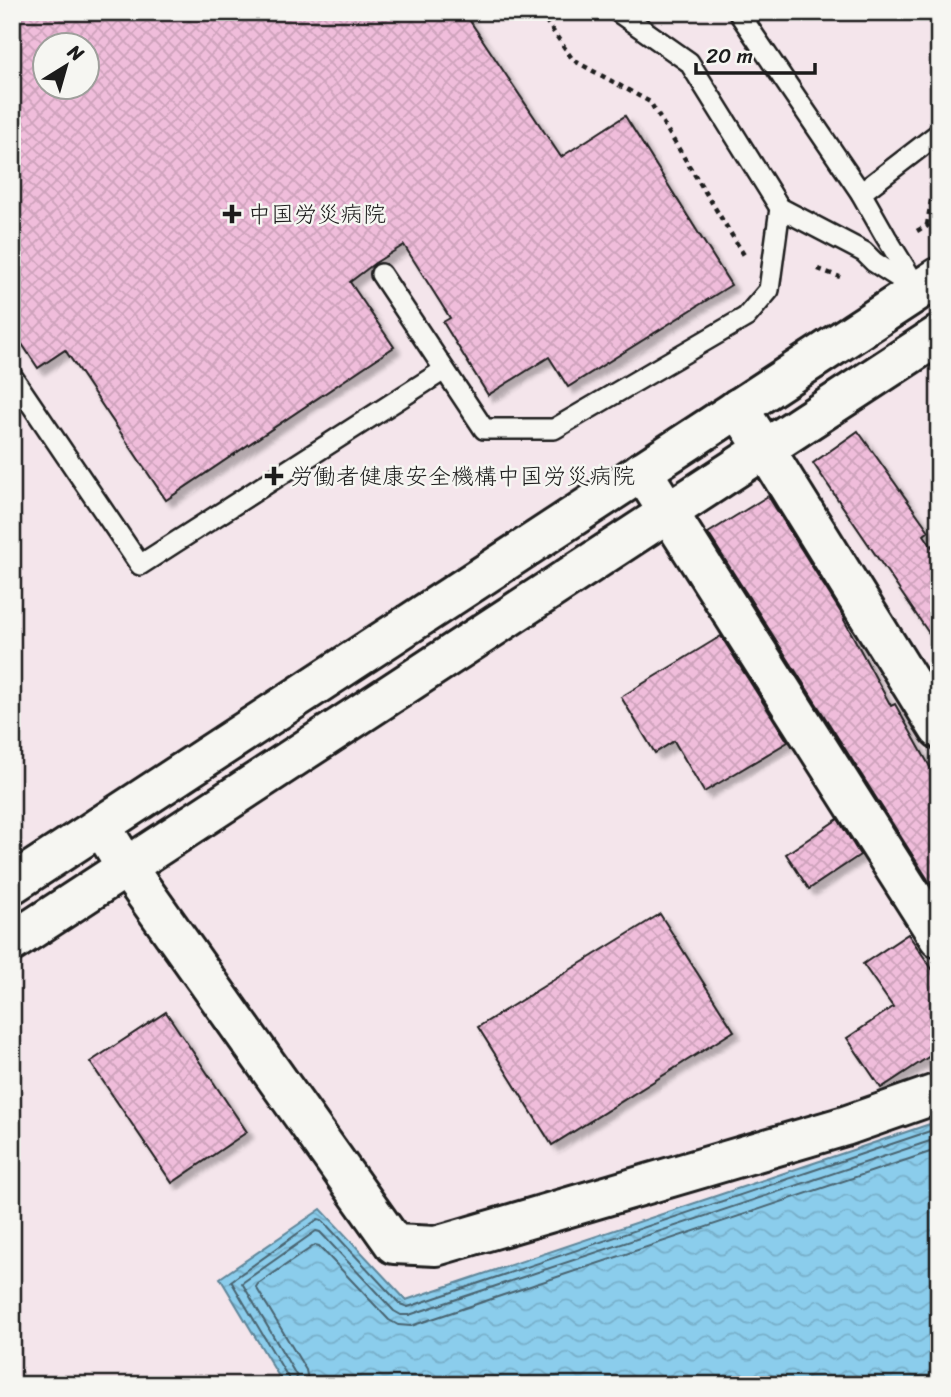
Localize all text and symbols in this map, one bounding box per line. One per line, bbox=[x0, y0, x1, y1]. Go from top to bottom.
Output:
north arrow bbox=[32, 32, 102, 102]
scale bar bbox=[696, 32, 814, 76]
text: N bbox=[60, 35, 92, 70]
text: 20 m bbox=[706, 37, 753, 75]
place label: 中国労災病院 bbox=[248, 194, 386, 235]
marker: 中国労災病院 bbox=[222, 204, 242, 224]
place label: 労働者健康安全機構中国労災病院 bbox=[290, 456, 635, 497]
marker: 労働者健康安全機構中国労災病院 bbox=[264, 466, 284, 486]

